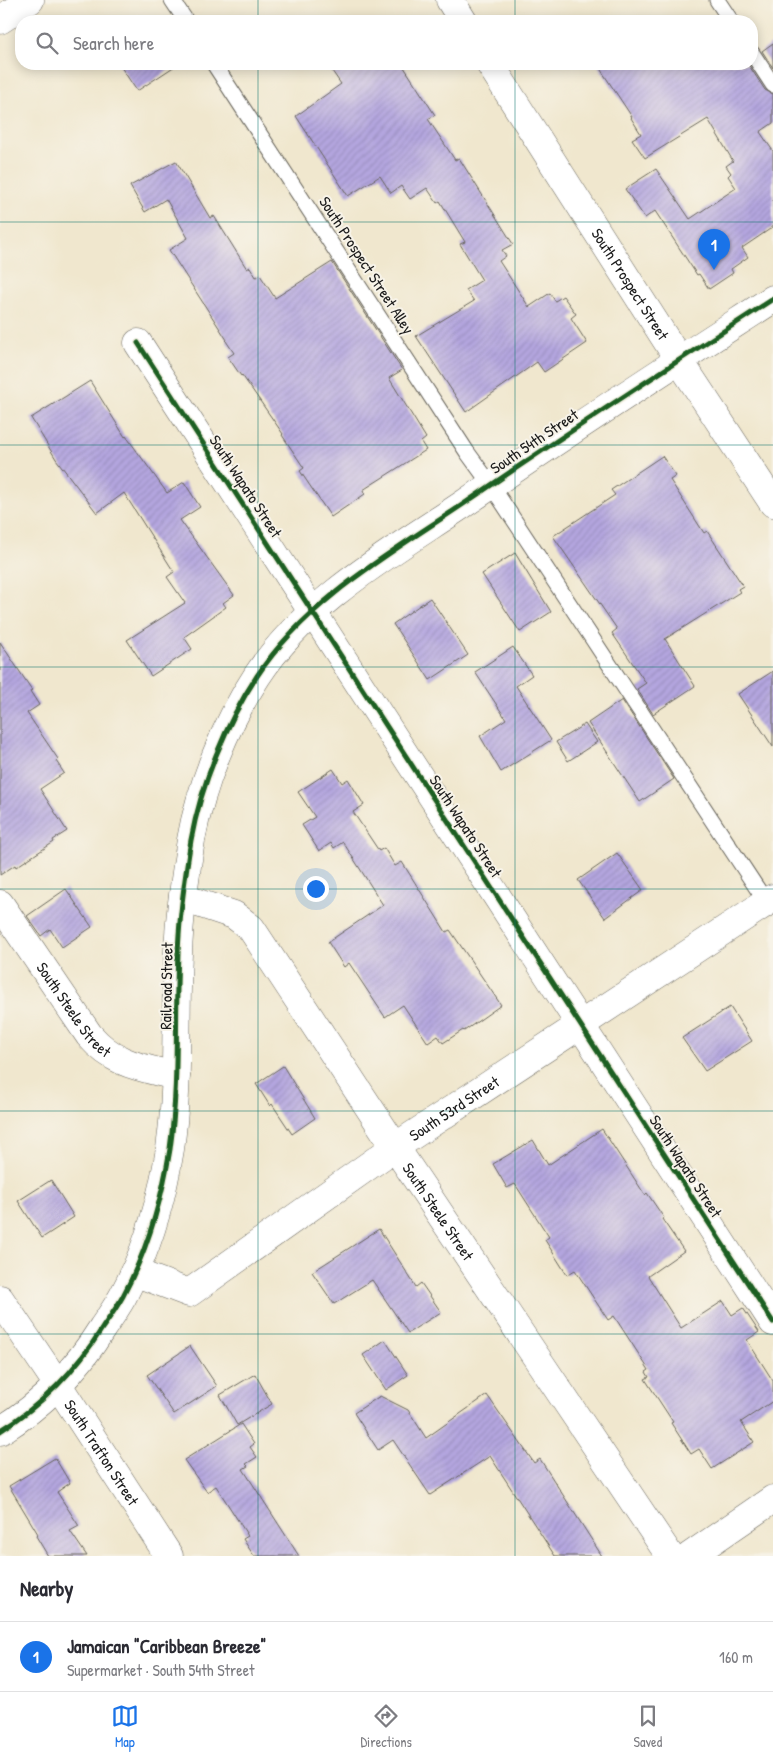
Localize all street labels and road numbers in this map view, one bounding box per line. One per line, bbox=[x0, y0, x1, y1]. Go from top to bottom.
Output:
street label: South Prospect Street Alley bbox=[314, 192, 420, 338]
street label: South Prospect Street bbox=[587, 224, 675, 345]
street label: South 54th Street bbox=[486, 403, 583, 479]
street label: South Wapato Street bbox=[205, 430, 288, 542]
street label: South Wapato Street bbox=[425, 770, 508, 882]
street label: Railroad Street bbox=[154, 942, 178, 1030]
street label: South Steele Street bbox=[32, 958, 116, 1063]
street label: South 53rd Street bbox=[405, 1070, 504, 1146]
street label: South Wapato Street bbox=[645, 1110, 728, 1222]
street label: South Steele Street bbox=[398, 1158, 479, 1265]
street label: South Trafton Street bbox=[59, 1395, 144, 1510]

